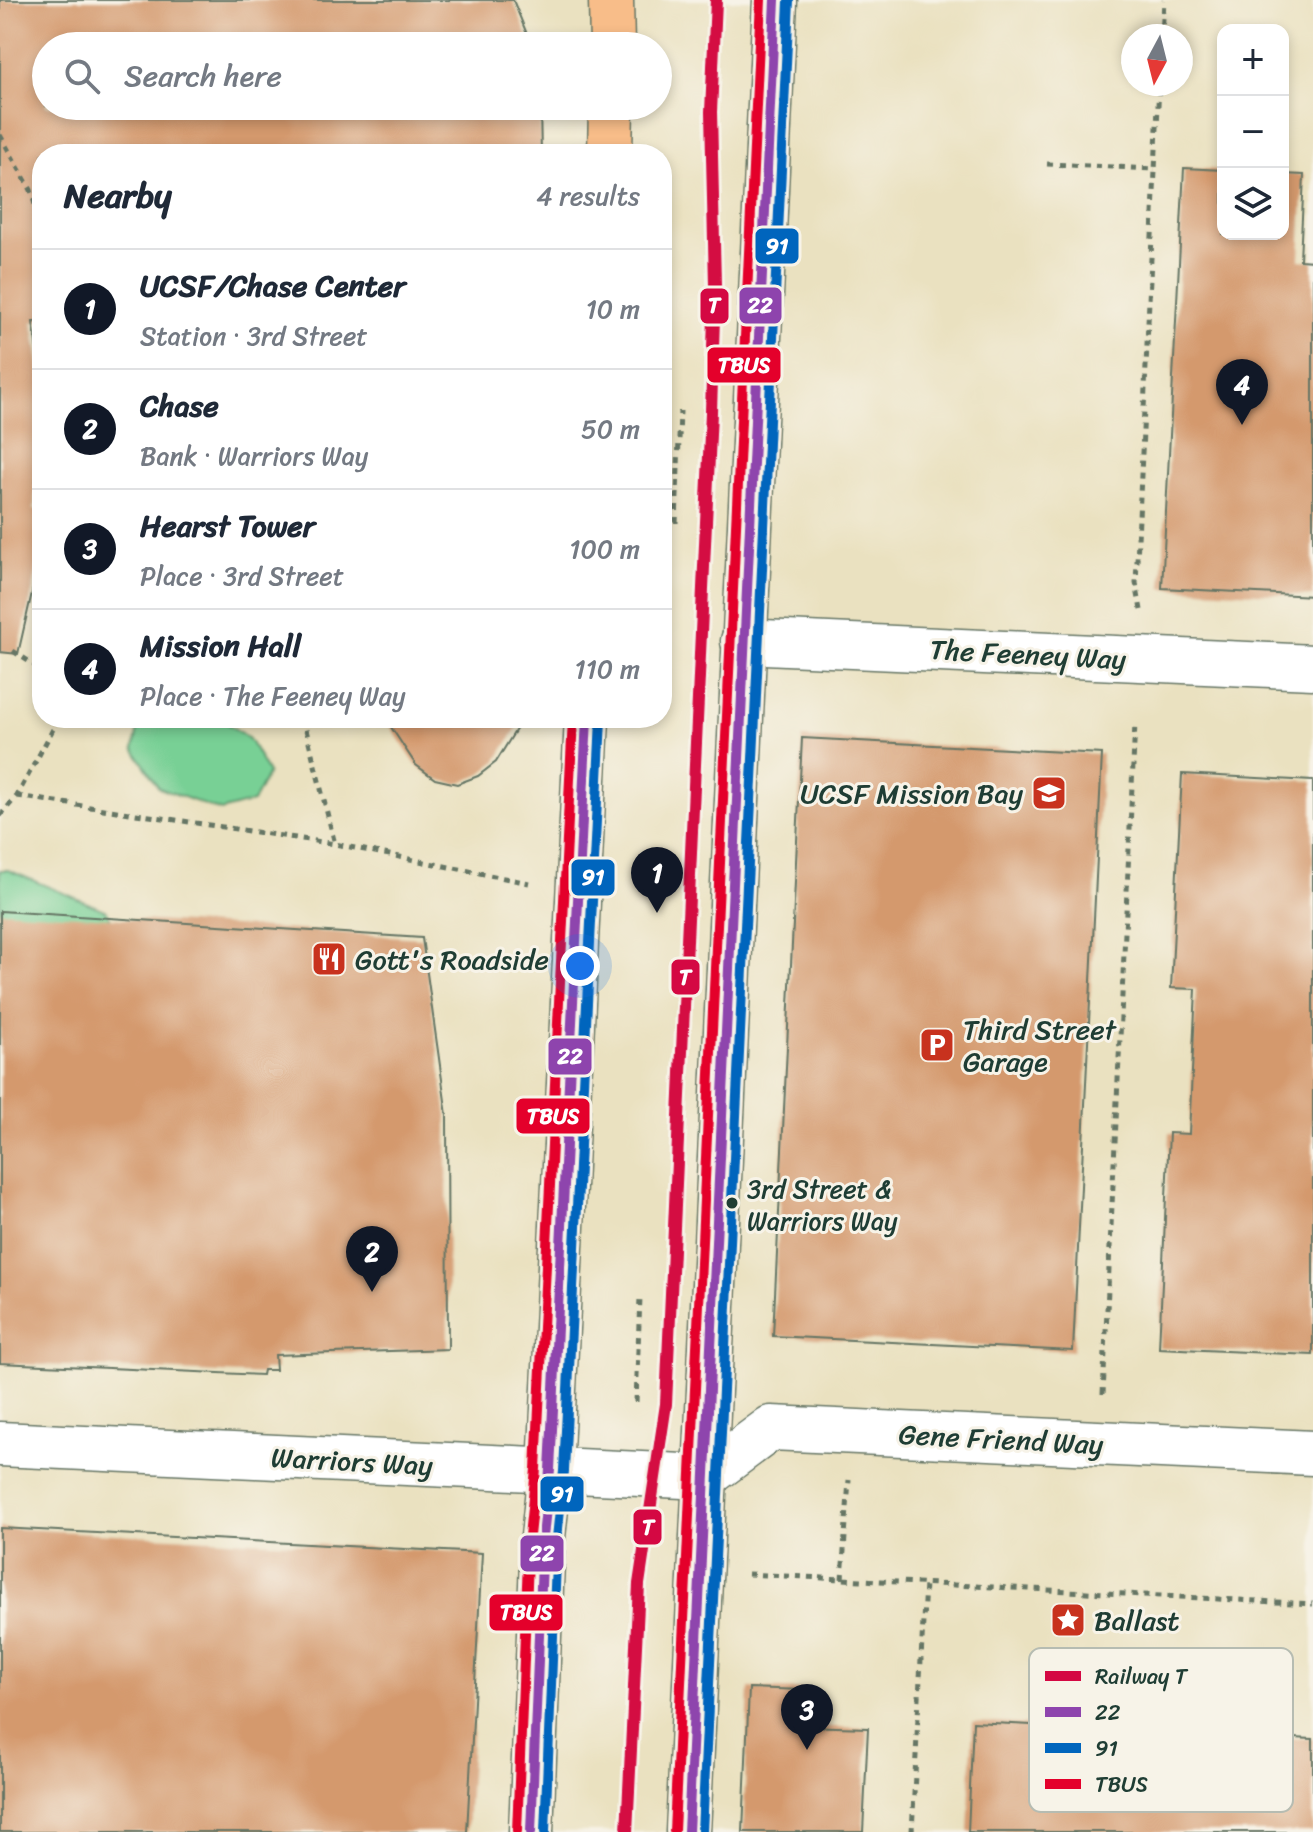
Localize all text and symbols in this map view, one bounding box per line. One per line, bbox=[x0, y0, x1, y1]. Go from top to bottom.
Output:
north arrow bbox=[1121, 24, 1193, 96]
map controls bbox=[1217, 24, 1289, 240]
button: + bbox=[1217, 24, 1289, 96]
search box bbox=[32, 32, 672, 120]
text: Search here bbox=[124, 49, 282, 103]
icon: search bbox=[60, 54, 104, 98]
button: − bbox=[1217, 96, 1289, 168]
text: Nearby bbox=[64, 166, 172, 226]
button: layers bbox=[1217, 168, 1289, 240]
text: 4 results bbox=[536, 173, 640, 219]
line badge: 91 bbox=[754, 227, 800, 265]
text: 91 bbox=[766, 227, 789, 266]
text: UCSF/Chase Center bbox=[140, 259, 405, 313]
text: 1 bbox=[84, 286, 96, 332]
text: 10 m bbox=[586, 286, 640, 332]
text: T bbox=[708, 286, 722, 325]
line badge: 22 bbox=[738, 286, 783, 325]
text: 22 bbox=[746, 286, 773, 325]
line badge: T bbox=[699, 287, 730, 325]
text: Station · 3rd Street bbox=[140, 313, 368, 359]
line badge: TBUS bbox=[706, 346, 782, 384]
text: TBUS bbox=[718, 346, 771, 385]
pin: 4 bbox=[1216, 359, 1268, 425]
text: Chase bbox=[140, 379, 219, 433]
text: 2 bbox=[82, 406, 98, 452]
text: 50 m bbox=[581, 406, 640, 452]
text: Bank · Warriors Way bbox=[140, 433, 368, 479]
text: Hearst Tower bbox=[140, 499, 315, 553]
text: 3 bbox=[83, 526, 97, 572]
text: 100 m bbox=[569, 526, 640, 572]
text: Place · 3rd Street bbox=[140, 553, 344, 599]
text: Mission Hall bbox=[140, 619, 301, 673]
street label: The Feeney Way bbox=[929, 625, 1128, 684]
text: 4 bbox=[82, 646, 98, 692]
text: 110 m bbox=[575, 646, 640, 692]
text: Place · The Feeney Way bbox=[140, 673, 405, 719]
place label: UCSF Mission Bay bbox=[800, 769, 1023, 818]
school or university icon: UCSF Mission Bay bbox=[1030, 774, 1068, 812]
pin: 1 bbox=[631, 847, 683, 913]
line badge: 91 bbox=[570, 858, 616, 897]
text: 91 bbox=[582, 858, 605, 897]
place label: Gott's Roadside bbox=[355, 935, 549, 984]
restaurant icon: Gott's Roadside bbox=[310, 940, 348, 978]
your location bbox=[560, 946, 600, 986]
line badge: T bbox=[670, 958, 701, 996]
text: T bbox=[679, 958, 693, 997]
place label: Third Street Garage bbox=[963, 1005, 1118, 1086]
parking icon: Third Street Garage bbox=[918, 1026, 956, 1064]
line badge: 22 bbox=[547, 1037, 593, 1076]
text: 22 bbox=[556, 1037, 583, 1076]
line badge: TBUS bbox=[515, 1097, 591, 1135]
text: TBUS bbox=[527, 1097, 580, 1136]
place label: 3rd Street & Warriors Way bbox=[747, 1166, 898, 1244]
marker: 3rd Street & Warriors Way bbox=[724, 1195, 740, 1211]
pin: 2 bbox=[346, 1226, 398, 1292]
street label: Gene Friend Way bbox=[897, 1410, 1105, 1469]
street label: Warriors Way bbox=[270, 1433, 435, 1490]
line badge: 91 bbox=[539, 1475, 585, 1513]
text: 91 bbox=[551, 1475, 574, 1514]
line badge: T bbox=[632, 1508, 663, 1546]
text: T bbox=[642, 1508, 656, 1547]
line badge: 22 bbox=[519, 1534, 565, 1573]
text: 22 bbox=[528, 1534, 555, 1573]
line badge: TBUS bbox=[488, 1593, 564, 1632]
text: TBUS bbox=[500, 1593, 553, 1632]
place label: Ballast bbox=[1094, 1596, 1179, 1645]
place icon: Ballast bbox=[1049, 1601, 1087, 1639]
legend bbox=[1029, 1648, 1293, 1812]
text: Railway T bbox=[1095, 1657, 1189, 1696]
pin: 3 bbox=[781, 1684, 833, 1750]
text: 22 bbox=[1095, 1693, 1121, 1732]
text: 91 bbox=[1095, 1729, 1118, 1768]
text: TBUS bbox=[1095, 1765, 1148, 1804]

